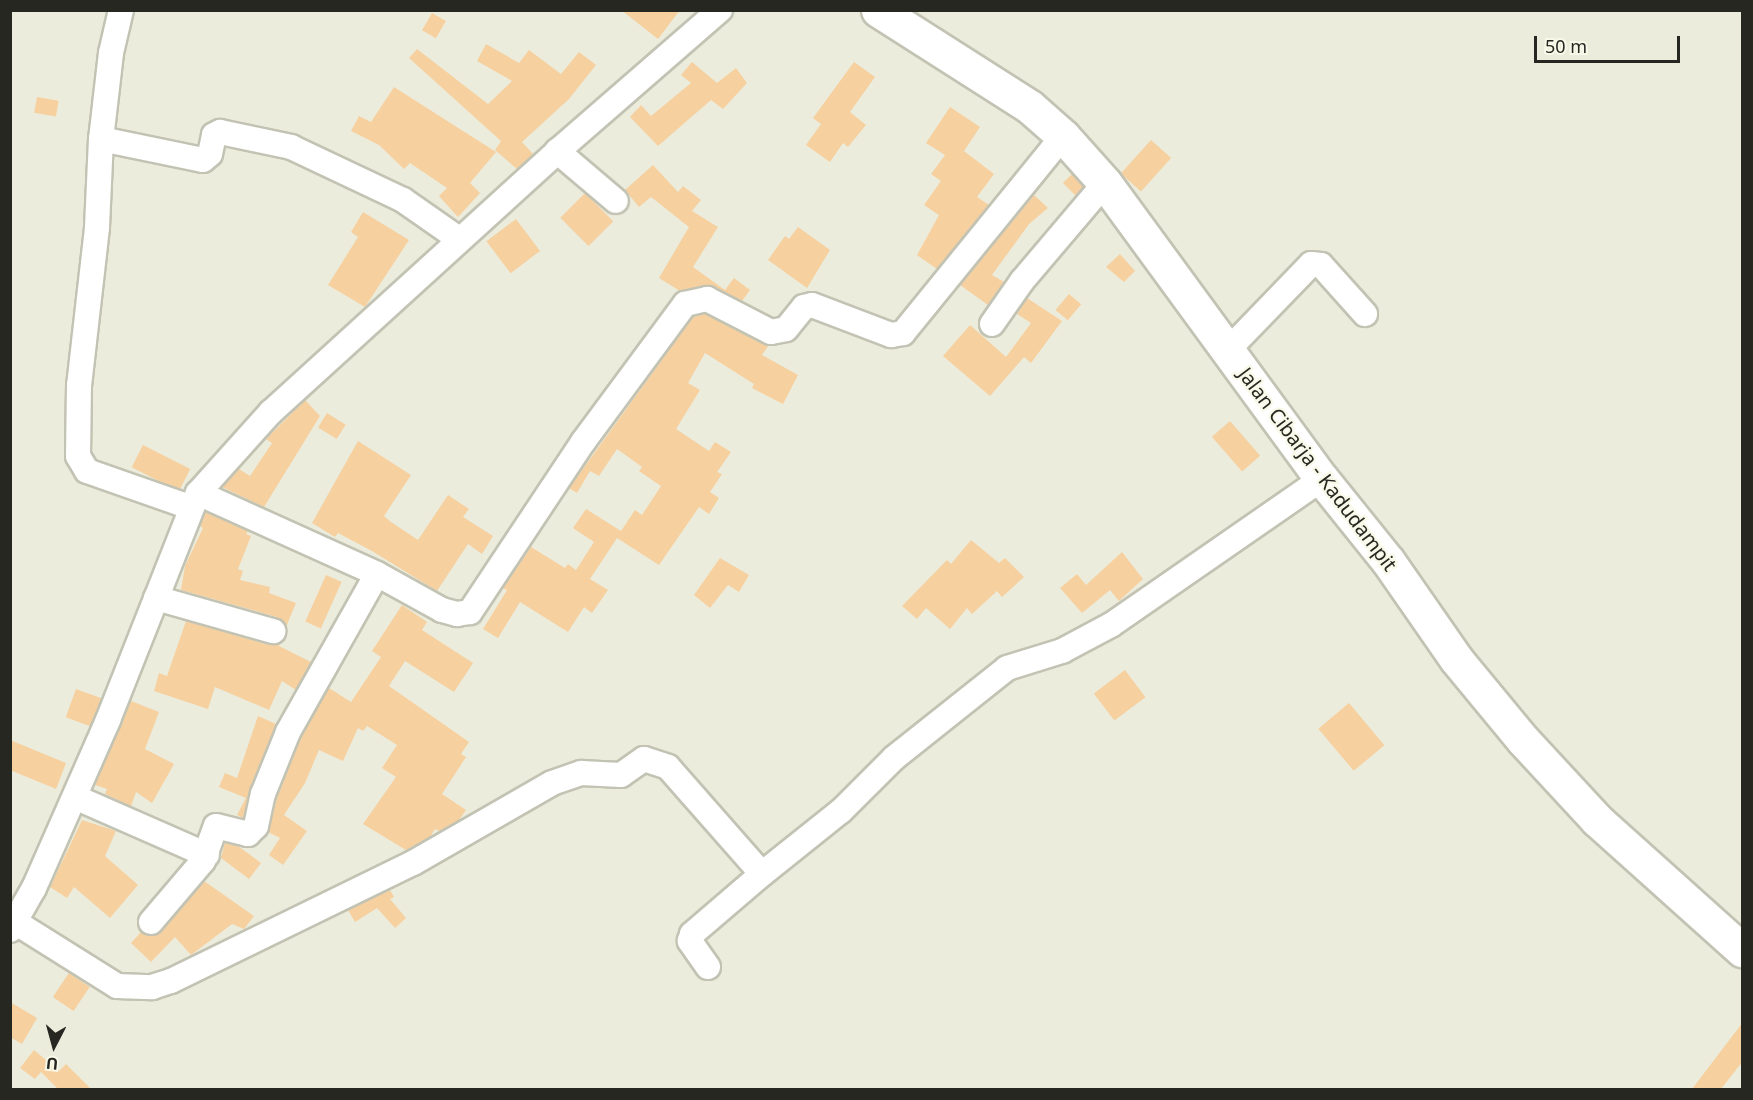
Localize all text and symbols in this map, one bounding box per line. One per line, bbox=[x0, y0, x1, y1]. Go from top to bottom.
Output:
scale bar bbox=[1537, 24, 1682, 62]
text: 50 m bbox=[1545, 34, 1587, 58]
street label: Jalan Cibarja - Kadudampit bbox=[1234, 363, 1402, 575]
north arrow bbox=[24, 1016, 84, 1076]
text: U bbox=[45, 1052, 59, 1075]

